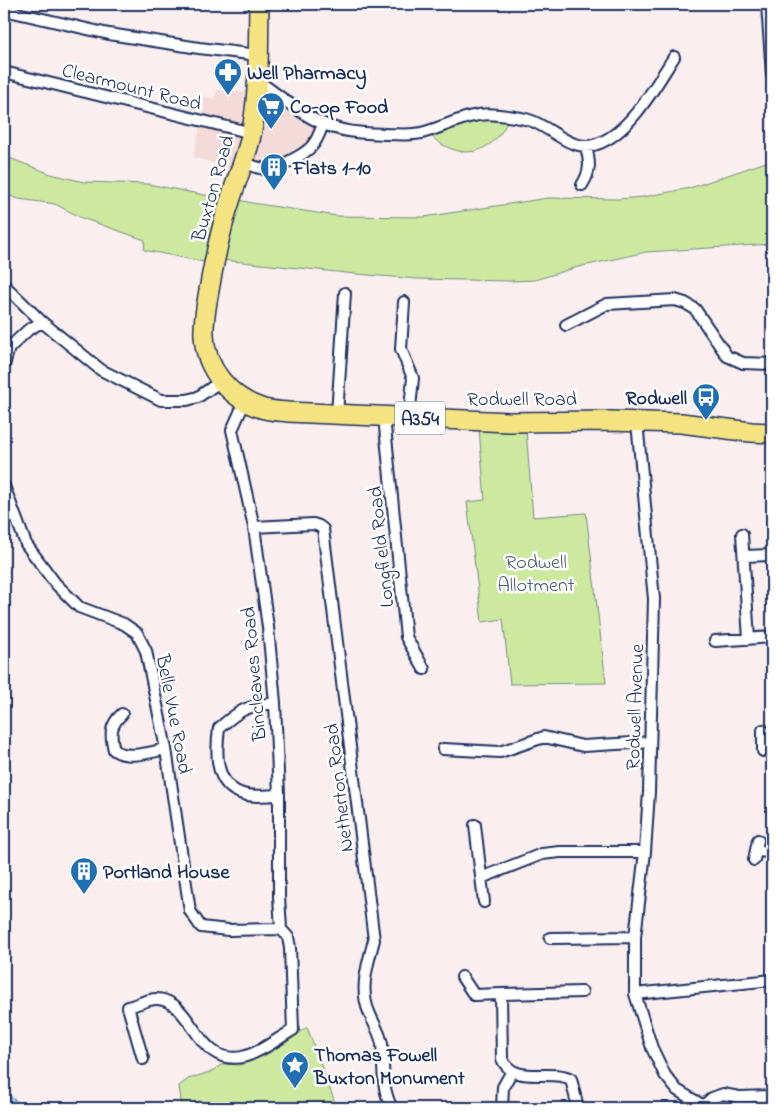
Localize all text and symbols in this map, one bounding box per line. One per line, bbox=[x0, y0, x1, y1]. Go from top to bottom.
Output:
street label: Clearmount Road bbox=[59, 57, 204, 120]
pharmacy icon: Well Pharmacy bbox=[213, 57, 243, 96]
place label: Well Pharmacy bbox=[247, 60, 366, 90]
supermarket icon: Co-op Food bbox=[256, 91, 286, 130]
place label: Co-op Food bbox=[290, 94, 389, 123]
street label: Buxton Road bbox=[185, 132, 243, 246]
building icon: Flats 1-10 bbox=[259, 152, 289, 191]
place label: Flats 1-10 bbox=[292, 155, 371, 184]
bus stop icon: Rodwell bbox=[691, 382, 721, 421]
place label: Rodwell bbox=[626, 385, 687, 414]
street label: Rodwell Road bbox=[467, 386, 577, 415]
road number: A354 bbox=[395, 402, 445, 434]
street label: Longfield Road bbox=[362, 485, 404, 609]
park label: Rodwell Allotment bbox=[497, 549, 575, 601]
street label: Bincleaves Road bbox=[235, 605, 276, 743]
street label: Rodwell Avenue bbox=[620, 643, 653, 771]
street label: Belle Vue Road bbox=[147, 651, 198, 777]
street label: Netherton Road bbox=[318, 722, 363, 854]
building icon: Portland House bbox=[69, 856, 99, 895]
place label: Portland House bbox=[103, 859, 231, 888]
place label: Thomas Fowell Buxton Monument bbox=[313, 1042, 465, 1094]
place icon: Thomas Fowell Buxton Monument bbox=[280, 1050, 310, 1089]

